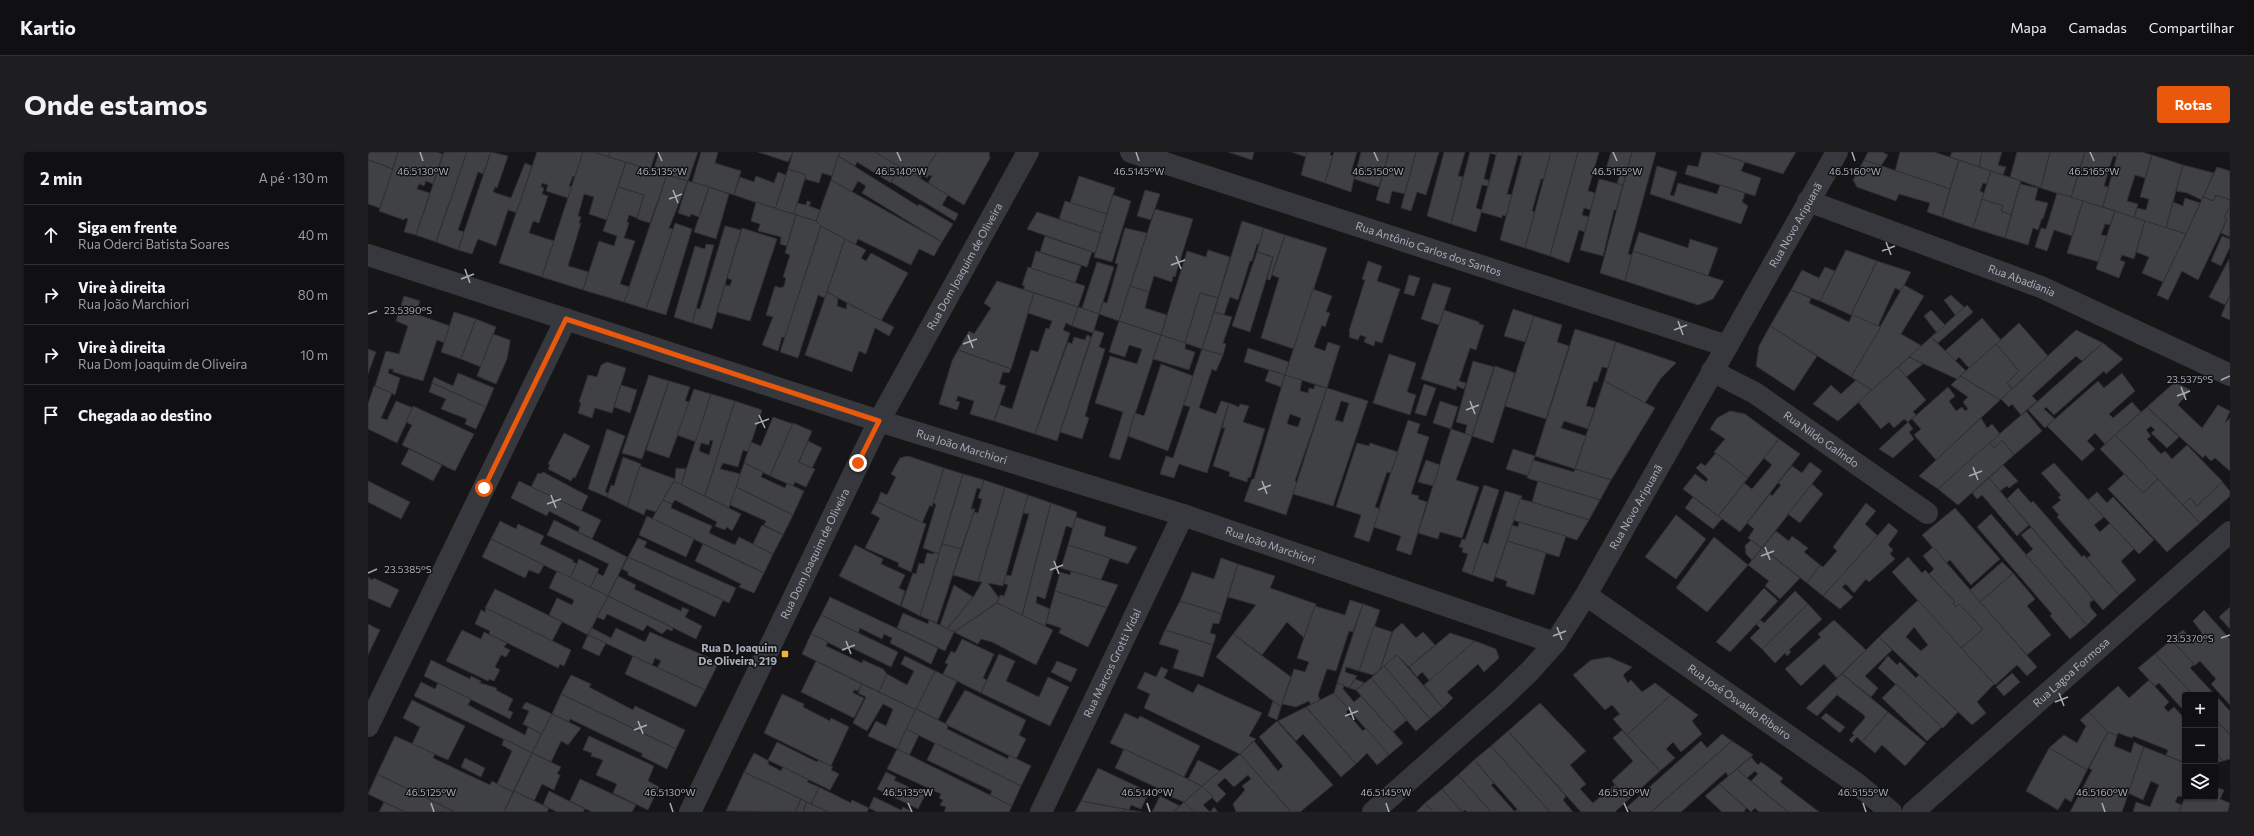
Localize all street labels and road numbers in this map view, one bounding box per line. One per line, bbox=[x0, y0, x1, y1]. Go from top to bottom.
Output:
street label: Rua Novo Aripuanã bbox=[1766, 180, 1824, 269]
street label: Rua Dom Joaquim de Oliveira bbox=[924, 200, 1005, 332]
street label: Rua Antônio Carlos dos Santos bbox=[1354, 219, 1503, 278]
street label: Rua Abadiania bbox=[1986, 261, 2058, 299]
street label: Rua Nildo Galindo bbox=[1781, 408, 1862, 470]
street label: Rua João Marchiori bbox=[915, 426, 1009, 466]
street label: Rua Novo Aripuanã bbox=[1606, 462, 1665, 551]
street label: Rua Dom Joaquim de Oliveira bbox=[777, 486, 852, 621]
street label: Rua João Marchiori bbox=[1224, 523, 1318, 566]
street label: Rua Marcos Grotti Vidal bbox=[1080, 606, 1143, 719]
street label: Rua Lagoa Formosa bbox=[2030, 635, 2112, 709]
street label: Rua José Osvaldo Ribeiro bbox=[1685, 661, 1794, 742]

